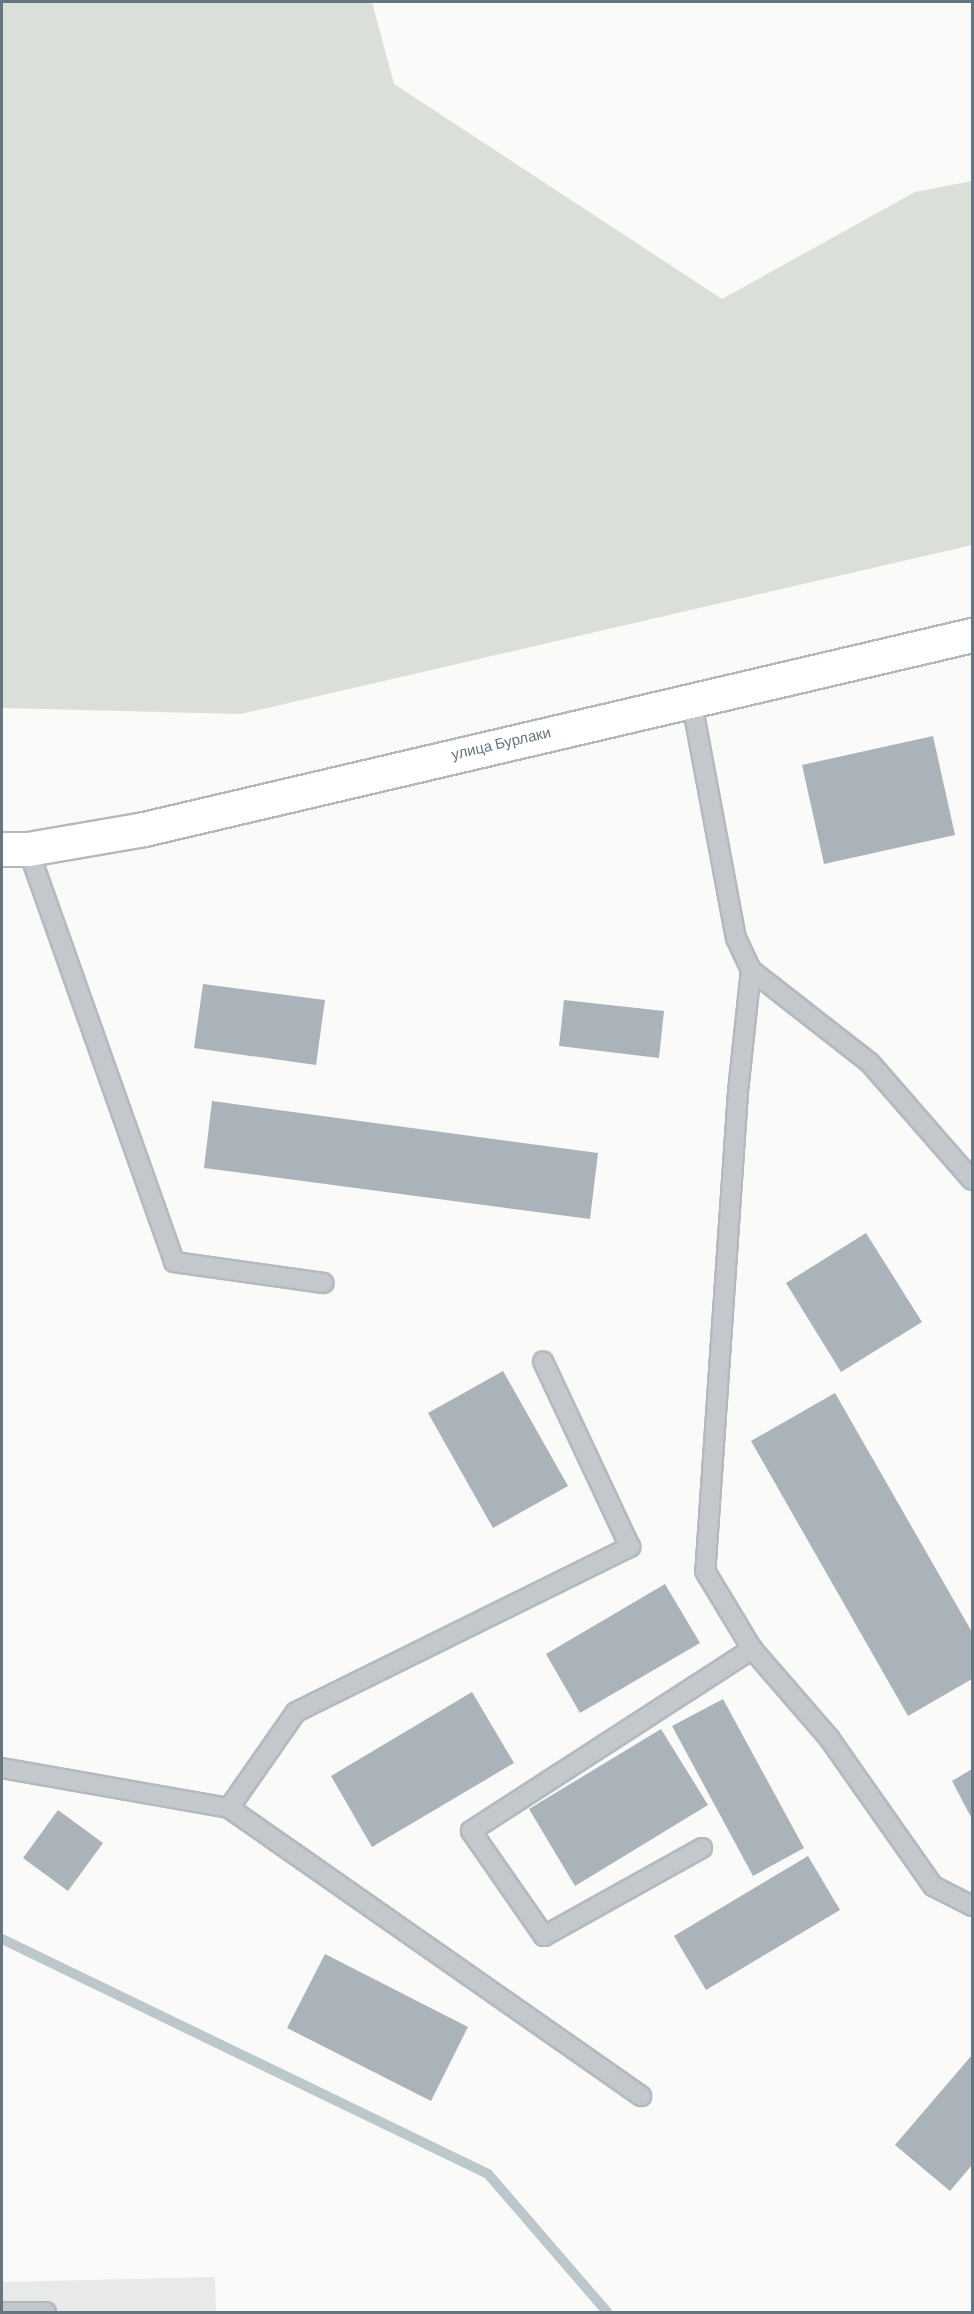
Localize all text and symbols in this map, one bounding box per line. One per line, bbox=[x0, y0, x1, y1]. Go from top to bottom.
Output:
street label: улица Бурлаки bbox=[450, 723, 552, 763]

